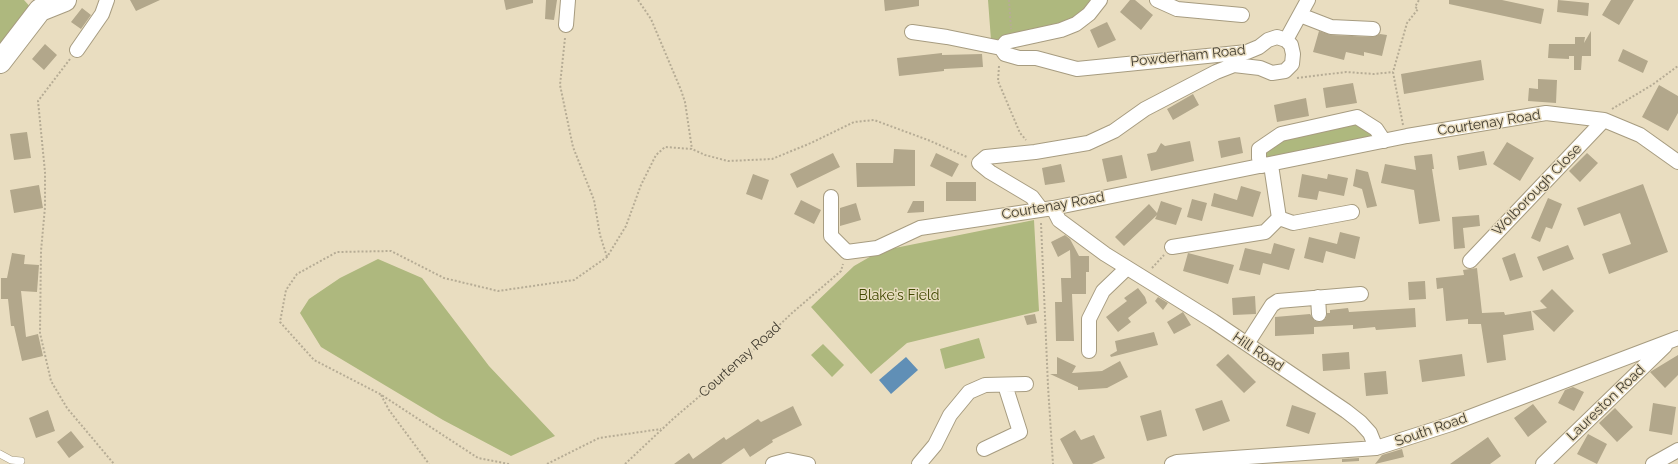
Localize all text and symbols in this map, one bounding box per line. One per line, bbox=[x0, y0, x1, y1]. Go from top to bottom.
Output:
street label: Powderham Road bbox=[1130, 42, 1246, 70]
street label: Courtenay Road bbox=[1436, 107, 1542, 139]
street label: Wolborough Close bbox=[1489, 141, 1585, 239]
street label: Courtenay Road bbox=[1000, 189, 1106, 223]
park label: Blake's Field bbox=[859, 288, 939, 304]
street label: Courtenay Road bbox=[696, 319, 784, 401]
street label: Hill Road bbox=[1229, 329, 1287, 375]
street label: Laureston Road bbox=[1563, 362, 1649, 444]
street label: South Road bbox=[1393, 410, 1469, 450]

